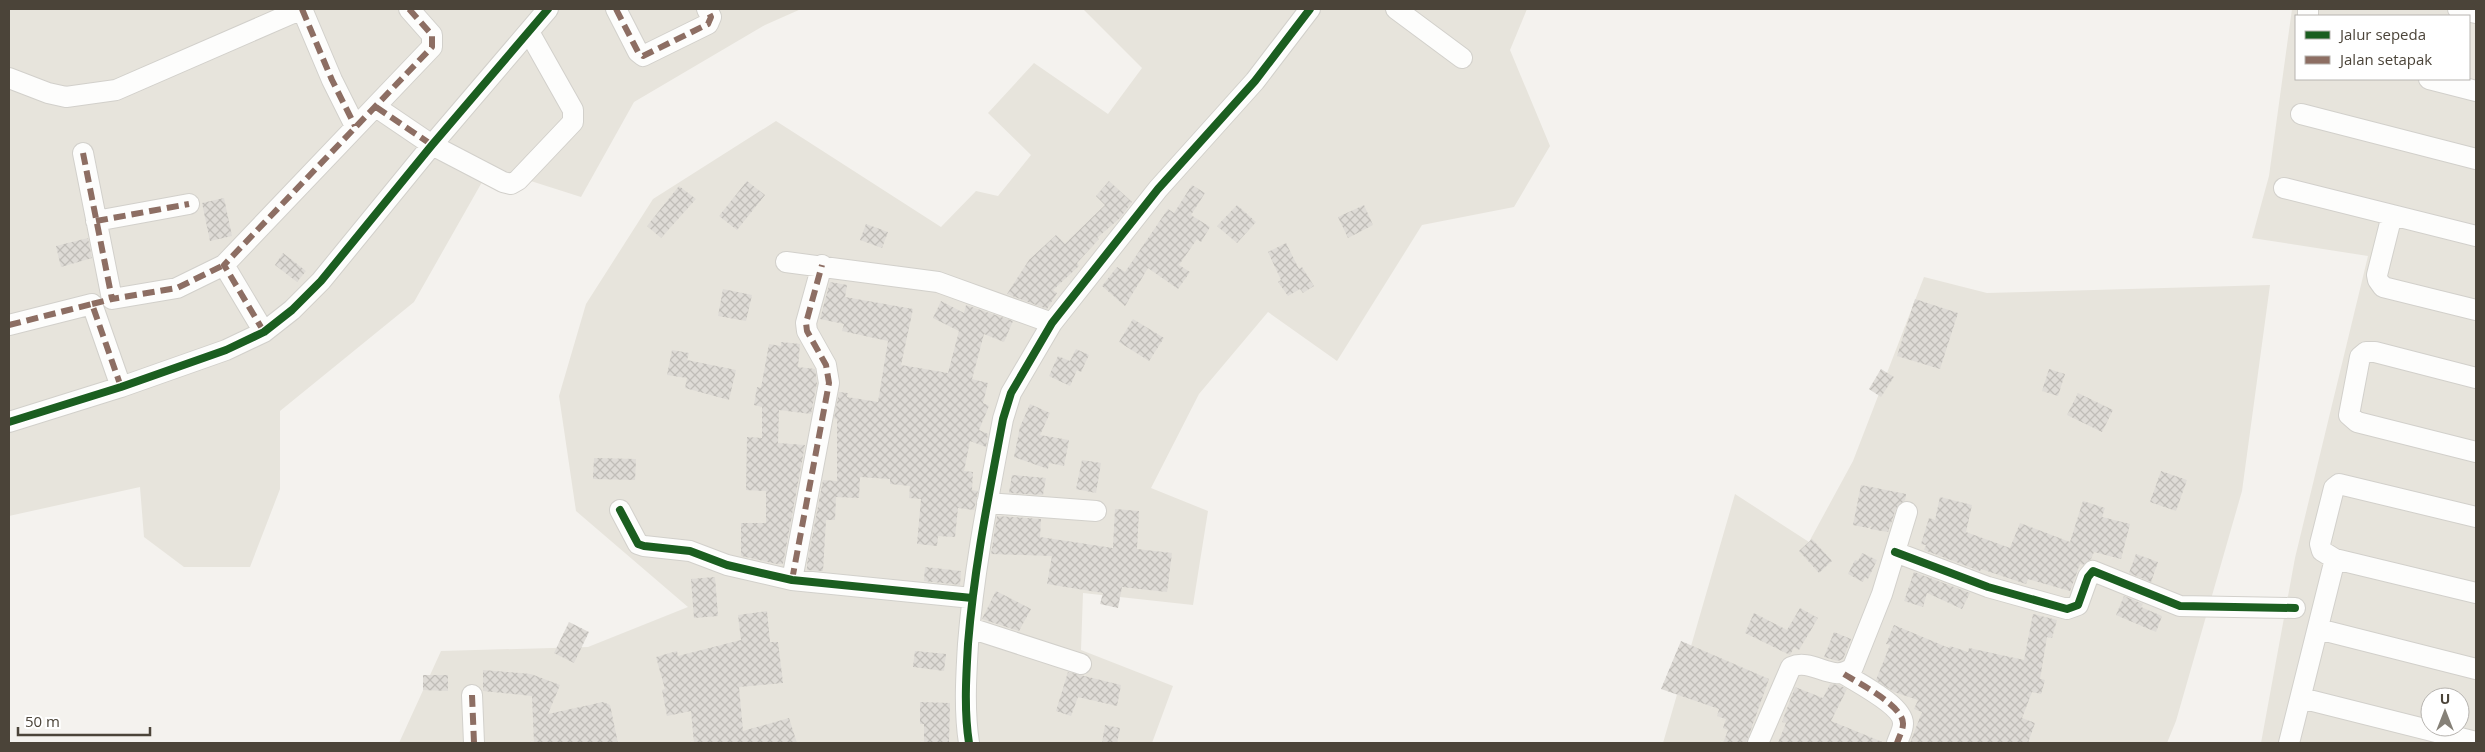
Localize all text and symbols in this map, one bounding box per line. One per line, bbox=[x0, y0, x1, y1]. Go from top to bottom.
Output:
legend bbox=[2295, 15, 2470, 80]
text: Jalur sepeda bbox=[2338, 24, 2426, 44]
text: Jalan setapak bbox=[2338, 49, 2432, 69]
north arrow bbox=[2420, 687, 2470, 737]
text: U bbox=[2440, 689, 2450, 708]
scale bar bbox=[18, 704, 150, 736]
text: 50 m bbox=[25, 711, 60, 731]

